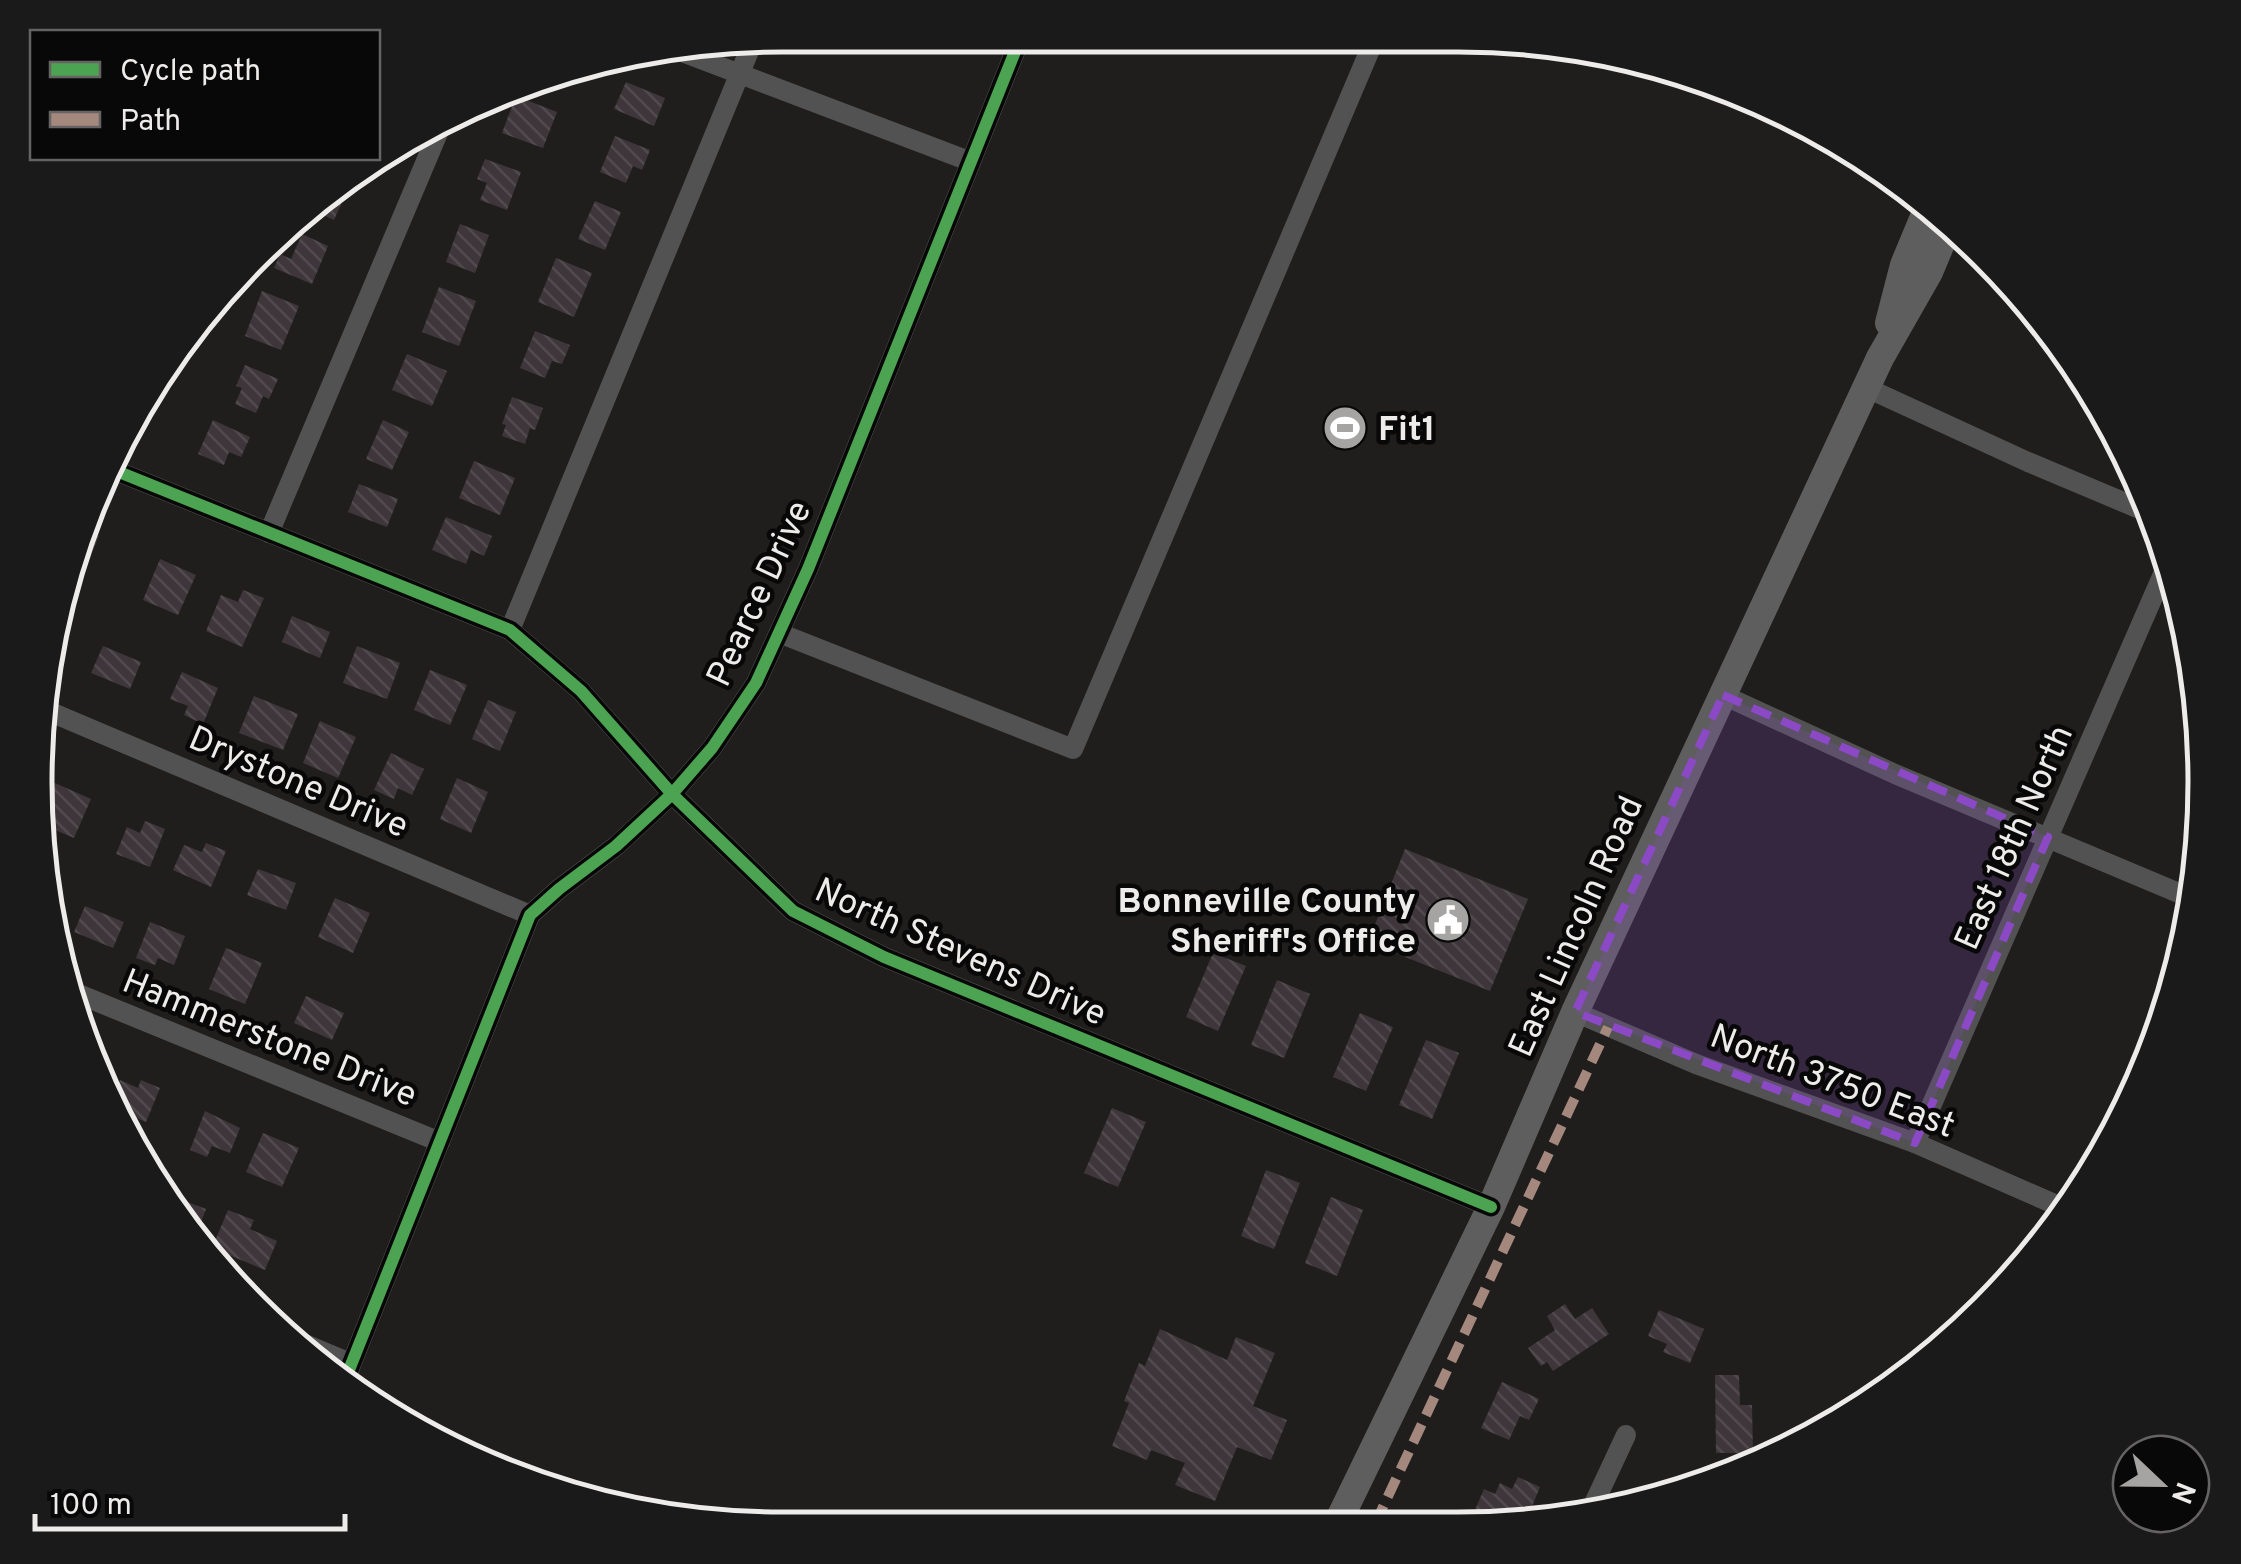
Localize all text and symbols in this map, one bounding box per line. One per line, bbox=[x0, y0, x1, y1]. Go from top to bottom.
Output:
legend bbox=[30, 30, 380, 160]
text: Cycle path bbox=[120, 54, 261, 91]
text: Path bbox=[120, 104, 181, 141]
sports icon: Fit1 bbox=[1322, 405, 1368, 451]
place label: Fit1 bbox=[1378, 409, 1436, 453]
street label: Pearce Drive bbox=[698, 494, 823, 694]
street label: Drystone Drive bbox=[181, 718, 414, 850]
street label: East 18th North bbox=[1947, 719, 2085, 958]
street label: East Lincoln Road bbox=[1501, 790, 1655, 1064]
street label: North Stevens Drive bbox=[807, 870, 1112, 1038]
place label: Bonneville County Sheriff's Office bbox=[1117, 881, 1416, 965]
public building icon: Bonneville County Sheriff's Office bbox=[1425, 897, 1471, 943]
street label: Hammerstone Drive bbox=[115, 961, 422, 1119]
street label: North 3750 East bbox=[1703, 1016, 1961, 1150]
north arrow bbox=[2111, 1434, 2211, 1534]
scale bar bbox=[35, 1469, 345, 1531]
text: N bbox=[2161, 1476, 2202, 1508]
text: 100 m bbox=[50, 1488, 132, 1525]

